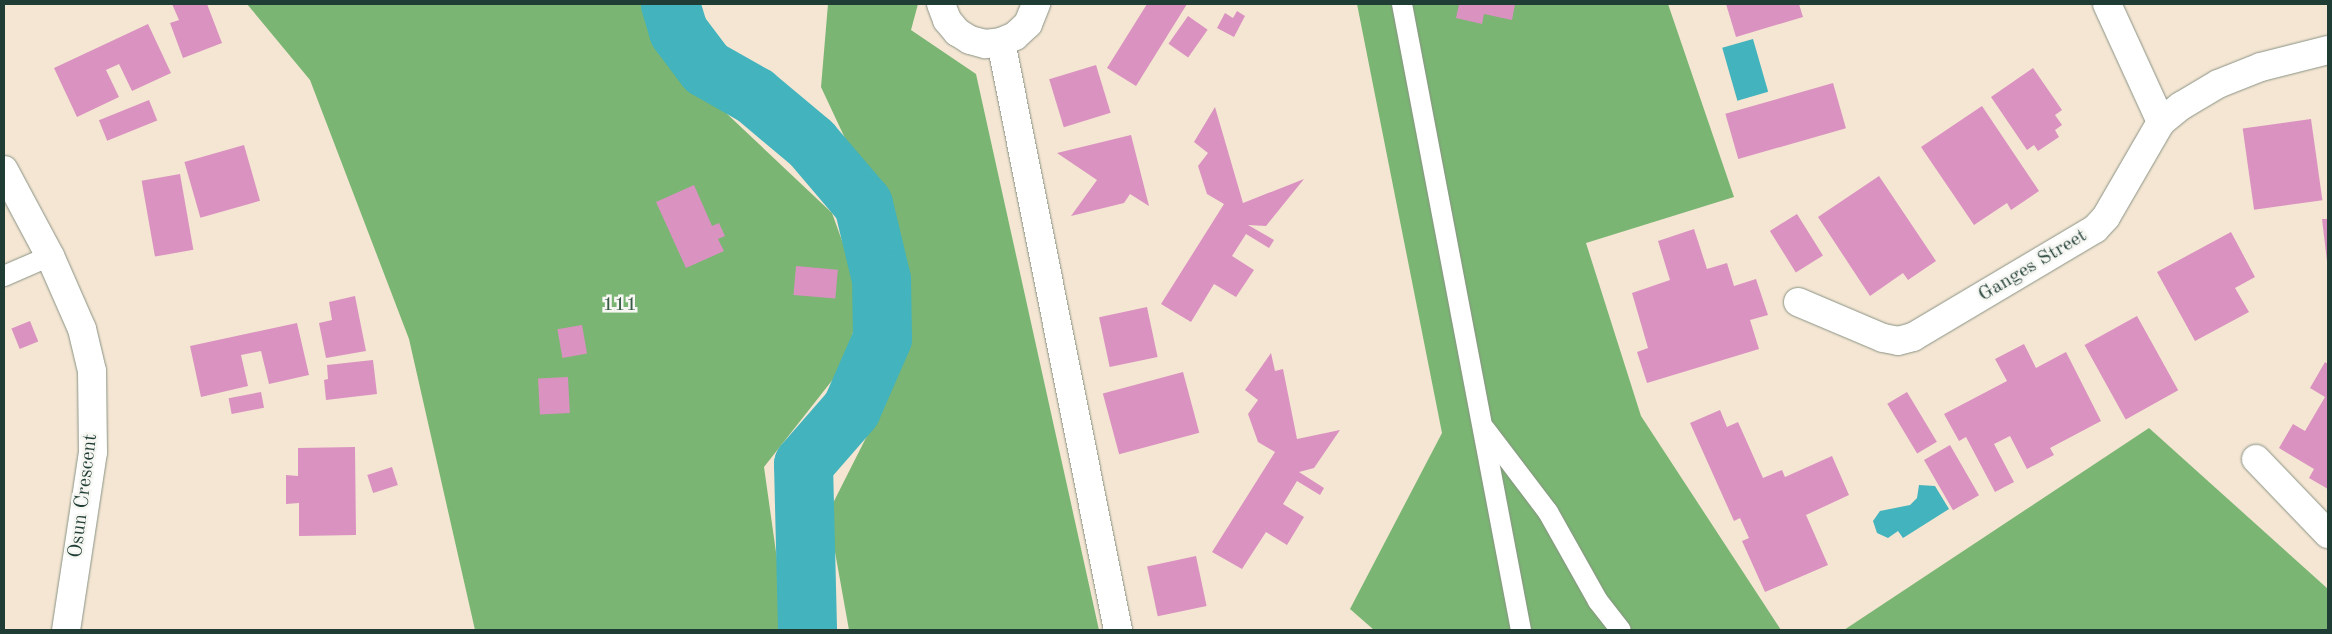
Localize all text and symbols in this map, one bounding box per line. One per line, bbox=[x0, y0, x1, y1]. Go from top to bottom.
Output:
street label: Ganges Street bbox=[1974, 224, 2092, 308]
park label: 111 bbox=[603, 293, 637, 317]
street label: Osun Crescent bbox=[64, 433, 104, 559]

